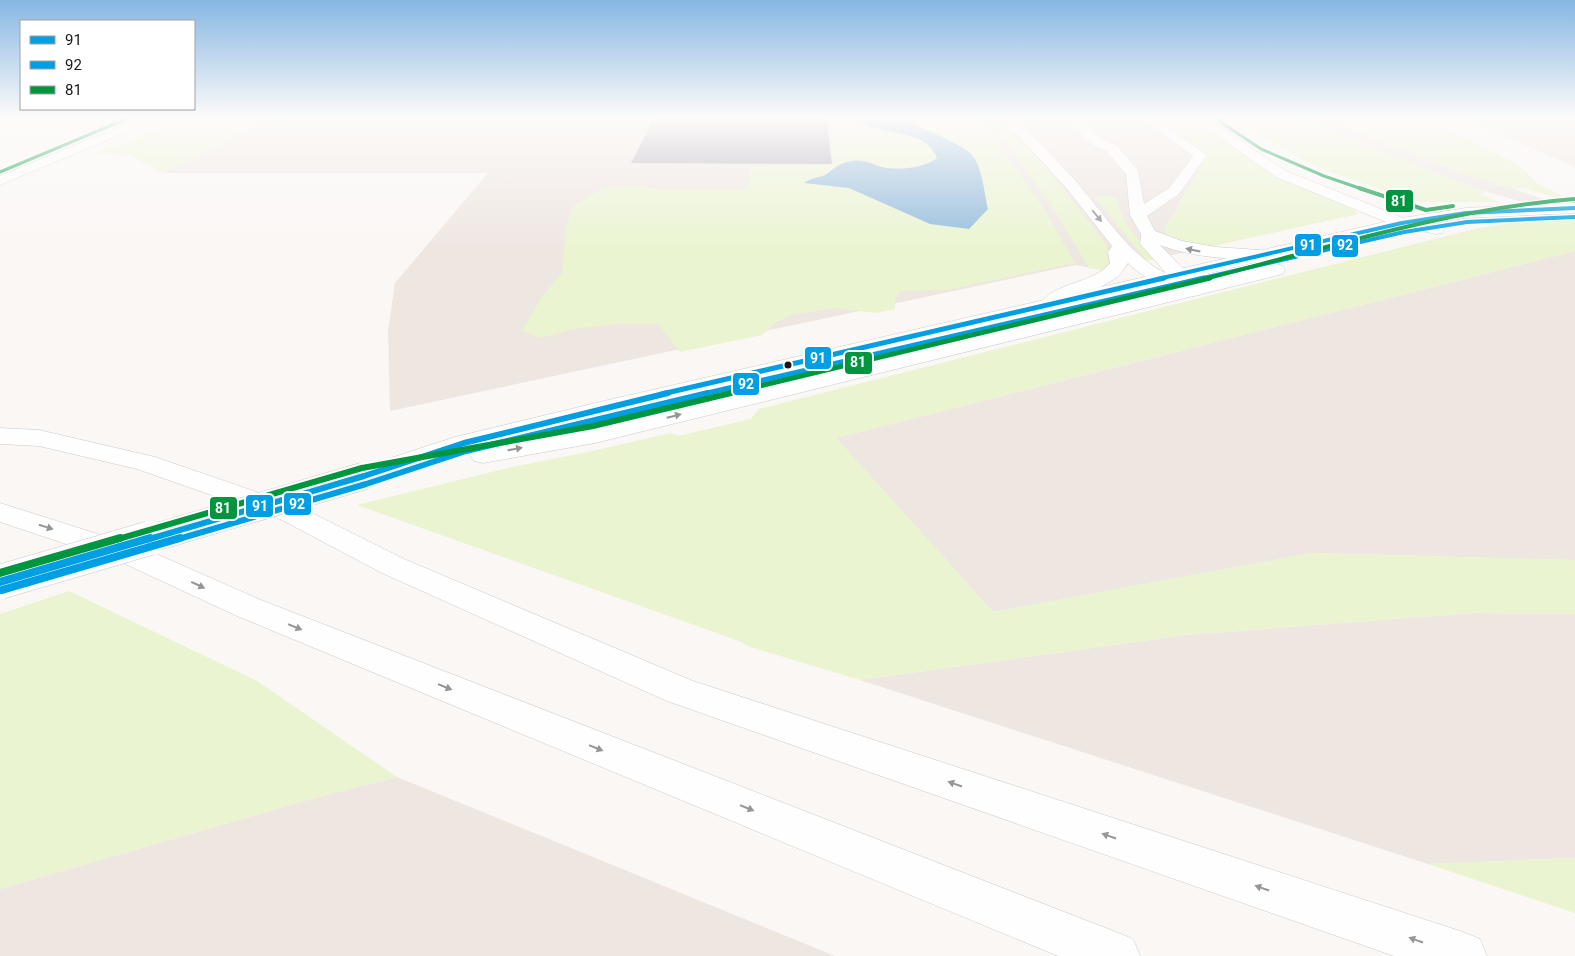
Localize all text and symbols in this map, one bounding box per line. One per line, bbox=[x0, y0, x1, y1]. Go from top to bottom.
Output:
legend bbox=[20, 20, 195, 110]
text: 91 bbox=[65, 31, 82, 49]
text: 92 bbox=[65, 56, 82, 74]
text: 81 bbox=[65, 81, 82, 99]
line badge: 81 bbox=[1385, 189, 1414, 213]
text: 81 bbox=[1391, 193, 1407, 209]
one-way arrow bbox=[1092, 209, 1103, 222]
line badge: 91 bbox=[1294, 233, 1322, 257]
line badge: 92 bbox=[1331, 234, 1359, 258]
text: 91 bbox=[1300, 237, 1316, 253]
text: 92 bbox=[1337, 237, 1353, 253]
one-way arrow bbox=[1185, 246, 1201, 254]
line badge: 91 bbox=[804, 346, 832, 370]
text: 91 bbox=[810, 350, 826, 366]
line badge: 81 bbox=[844, 351, 873, 375]
text: 81 bbox=[850, 354, 866, 370]
unlabelled marker bbox=[783, 360, 793, 370]
line badge: 92 bbox=[732, 372, 760, 396]
text: 92 bbox=[738, 376, 754, 392]
one-way arrow bbox=[667, 412, 682, 420]
one-way arrow bbox=[508, 445, 524, 453]
line badge: 92 bbox=[283, 492, 312, 516]
line badge: 91 bbox=[245, 494, 274, 518]
line badge: 81 bbox=[209, 496, 238, 520]
text: 92 bbox=[289, 496, 305, 512]
text: 91 bbox=[252, 498, 268, 514]
text: 81 bbox=[215, 500, 231, 516]
one-way arrow bbox=[39, 524, 54, 532]
one-way arrow bbox=[191, 581, 205, 589]
one-way arrow bbox=[287, 623, 302, 631]
one-way arrow bbox=[438, 684, 453, 691]
one-way arrow bbox=[589, 744, 603, 752]
one-way arrow bbox=[947, 780, 962, 787]
one-way arrow bbox=[740, 804, 755, 812]
one-way arrow bbox=[1101, 832, 1116, 839]
one-way arrow bbox=[1255, 884, 1270, 891]
one-way arrow bbox=[1409, 936, 1424, 944]

